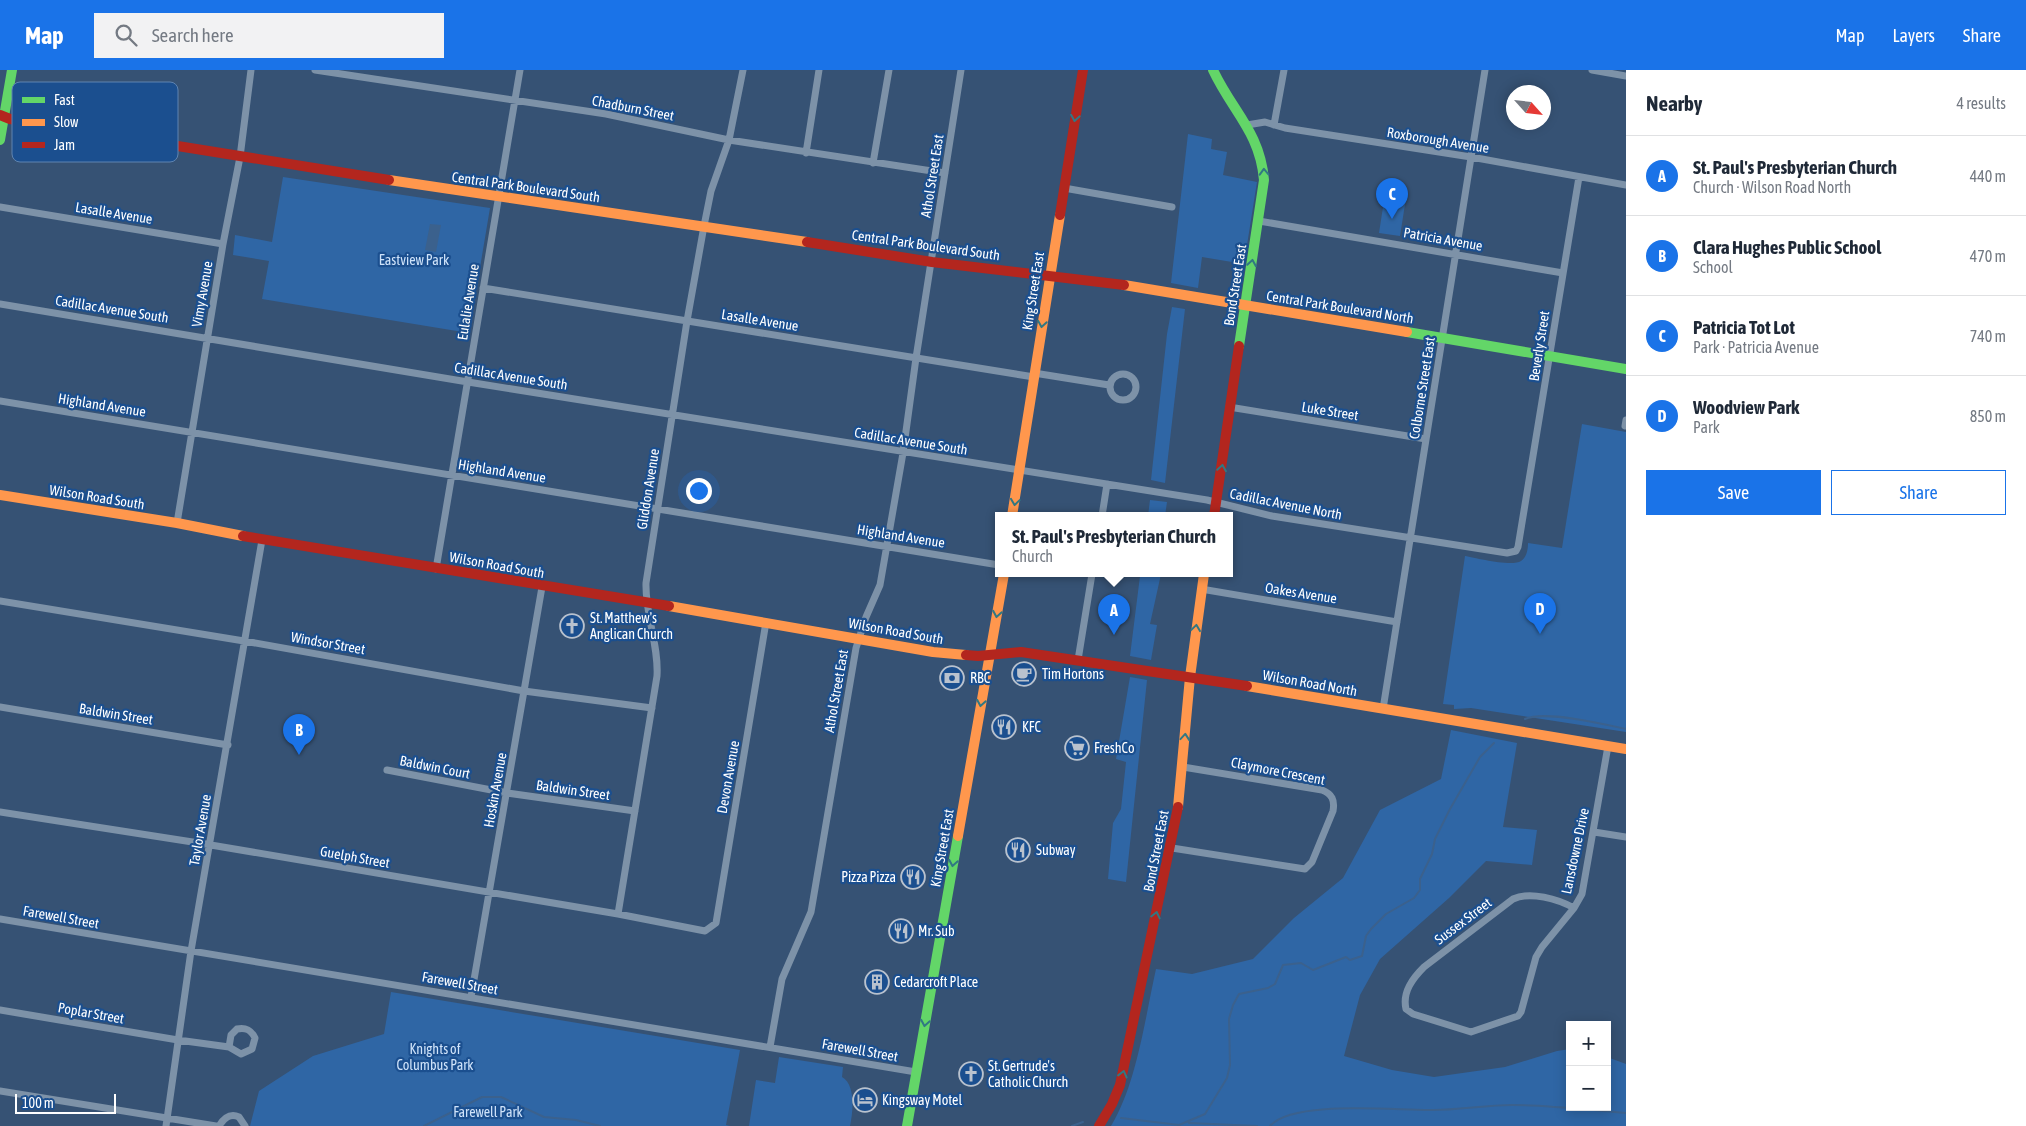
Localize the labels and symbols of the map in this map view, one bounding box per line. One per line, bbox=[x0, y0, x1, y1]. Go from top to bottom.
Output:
legend bbox=[12, 82, 178, 162]
north arrow bbox=[1506, 85, 1551, 130]
text: Fast bbox=[54, 92, 75, 108]
street label: Chadburn Street bbox=[591, 92, 675, 124]
text: Slow bbox=[54, 114, 79, 130]
one-way arrow bbox=[1070, 114, 1081, 122]
street label: Roxborough Avenue bbox=[1386, 124, 1490, 156]
street label: Athol Street East bbox=[918, 133, 946, 219]
text: Jam bbox=[54, 137, 75, 153]
one-way arrow bbox=[1258, 168, 1269, 176]
street label: Central Park Boulevard South bbox=[451, 169, 601, 205]
pin: C bbox=[1376, 178, 1408, 219]
street label: Lasalle Avenue bbox=[74, 199, 154, 227]
street label: Patricia Avenue bbox=[1402, 224, 1484, 254]
street label: Central Park Boulevard South bbox=[851, 227, 1001, 263]
street label: Bond Street East bbox=[1221, 243, 1249, 327]
street label: King Street East bbox=[1019, 251, 1047, 331]
park label: Eastview Park bbox=[379, 252, 449, 268]
one-way arrow bbox=[1247, 259, 1257, 268]
street label: Vimy Avenue bbox=[188, 260, 216, 328]
street label: Eulalie Avenue bbox=[454, 263, 482, 341]
street label: Central Park Boulevard North bbox=[1265, 287, 1415, 327]
street label: Cadillac Avenue South bbox=[54, 292, 170, 326]
street label: Lasalle Avenue bbox=[720, 306, 800, 334]
street label: Beverly Street bbox=[1526, 310, 1552, 382]
one-way arrow bbox=[1037, 320, 1047, 328]
street label: Colborne Street East bbox=[1406, 336, 1438, 440]
street label: Cadillac Avenue South bbox=[453, 359, 569, 393]
street label: Highland Avenue bbox=[57, 390, 147, 420]
street label: Luke Street bbox=[1301, 399, 1359, 423]
street label: Cadillac Avenue South bbox=[853, 424, 969, 458]
street label: Gliddon Avenue bbox=[634, 447, 662, 531]
street label: Highland Avenue bbox=[457, 456, 547, 486]
one-way arrow bbox=[1216, 464, 1226, 473]
your location bbox=[686, 478, 712, 504]
street label: Wilson Road South bbox=[48, 482, 146, 512]
street label: Cadillac Avenue North bbox=[1229, 485, 1343, 523]
one-way arrow bbox=[1010, 498, 1020, 506]
street label: Highland Avenue bbox=[856, 521, 946, 551]
street label: Wilson Road South bbox=[448, 549, 546, 581]
street label: Oakes Avenue bbox=[1264, 579, 1338, 607]
pin: D bbox=[1524, 593, 1556, 634]
pin: A bbox=[1098, 594, 1130, 635]
place label: St. Matthew's Anglican Church bbox=[590, 610, 673, 642]
one-way arrow bbox=[992, 610, 1002, 619]
church icon: St. Matthew's Anglican Church bbox=[559, 613, 585, 639]
street label: Wilson Road South bbox=[847, 615, 945, 647]
one-way arrow bbox=[1190, 624, 1201, 632]
street label: Windsor Street bbox=[290, 629, 366, 657]
street label: Athol Street East bbox=[821, 648, 851, 734]
cafe icon: Tim Hortons bbox=[1011, 661, 1037, 687]
bank icon: RBC bbox=[939, 665, 965, 691]
place label: Tim Hortons bbox=[1042, 666, 1104, 682]
street label: Wilson Road North bbox=[1262, 667, 1358, 699]
place label: RBC bbox=[970, 670, 991, 686]
one-way arrow bbox=[977, 699, 987, 707]
street label: Baldwin Street bbox=[78, 700, 154, 728]
pin: B bbox=[283, 714, 315, 755]
restaurant icon: KFC bbox=[991, 714, 1017, 740]
place label: KFC bbox=[1022, 719, 1042, 735]
one-way arrow bbox=[1179, 733, 1190, 741]
supermarket icon: FreshCo bbox=[1064, 735, 1090, 761]
street label: Devon Avenue bbox=[714, 739, 742, 815]
place label: FreshCo bbox=[1094, 740, 1134, 756]
street label: Hoskin Avenue bbox=[481, 751, 509, 829]
street label: Baldwin Court bbox=[398, 752, 472, 782]
street label: Claymore Crescent bbox=[1230, 754, 1326, 788]
street label: Baldwin Street bbox=[535, 777, 611, 803]
street label: Taylor Avenue bbox=[186, 793, 214, 867]
street label: Lansdowne Drive bbox=[1558, 807, 1592, 895]
street label: King Street East bbox=[927, 808, 957, 888]
street label: Bond Street East bbox=[1140, 809, 1172, 893]
restaurant icon: Subway bbox=[1005, 837, 1031, 863]
place label: Subway bbox=[1036, 842, 1076, 858]
street label: Guelph Street bbox=[319, 843, 391, 871]
one-way arrow bbox=[948, 859, 959, 868]
restaurant icon: Pizza Pizza bbox=[900, 864, 926, 890]
place label: Pizza Pizza bbox=[841, 869, 896, 885]
street label: Sussex Street bbox=[1431, 894, 1495, 948]
street label: Farewell Street bbox=[22, 902, 100, 932]
one-way arrow bbox=[1151, 910, 1161, 919]
restaurant icon: Mr. Sub bbox=[888, 918, 914, 944]
place label: Mr. Sub bbox=[918, 923, 955, 939]
street label: Farewell Street bbox=[421, 968, 499, 998]
building icon: Cedarcroft Place bbox=[864, 969, 890, 995]
place label: Cedarcroft Place bbox=[894, 974, 978, 990]
street label: Poplar Street bbox=[57, 999, 125, 1027]
one-way arrow bbox=[920, 1019, 930, 1028]
street label: Farewell Street bbox=[821, 1035, 899, 1065]
park label: Knights of Columbus Park bbox=[396, 1041, 474, 1073]
place label: St. Gertrude's Catholic Church bbox=[988, 1058, 1068, 1090]
church icon: St. Gertrude's Catholic Church bbox=[958, 1061, 984, 1087]
one-way arrow bbox=[1117, 1069, 1128, 1078]
hotel icon: Kingsway Motel bbox=[852, 1087, 878, 1113]
scale bar bbox=[15, 1091, 116, 1114]
place label: Kingsway Motel bbox=[882, 1092, 962, 1108]
park label: Farewell Park bbox=[453, 1104, 523, 1120]

